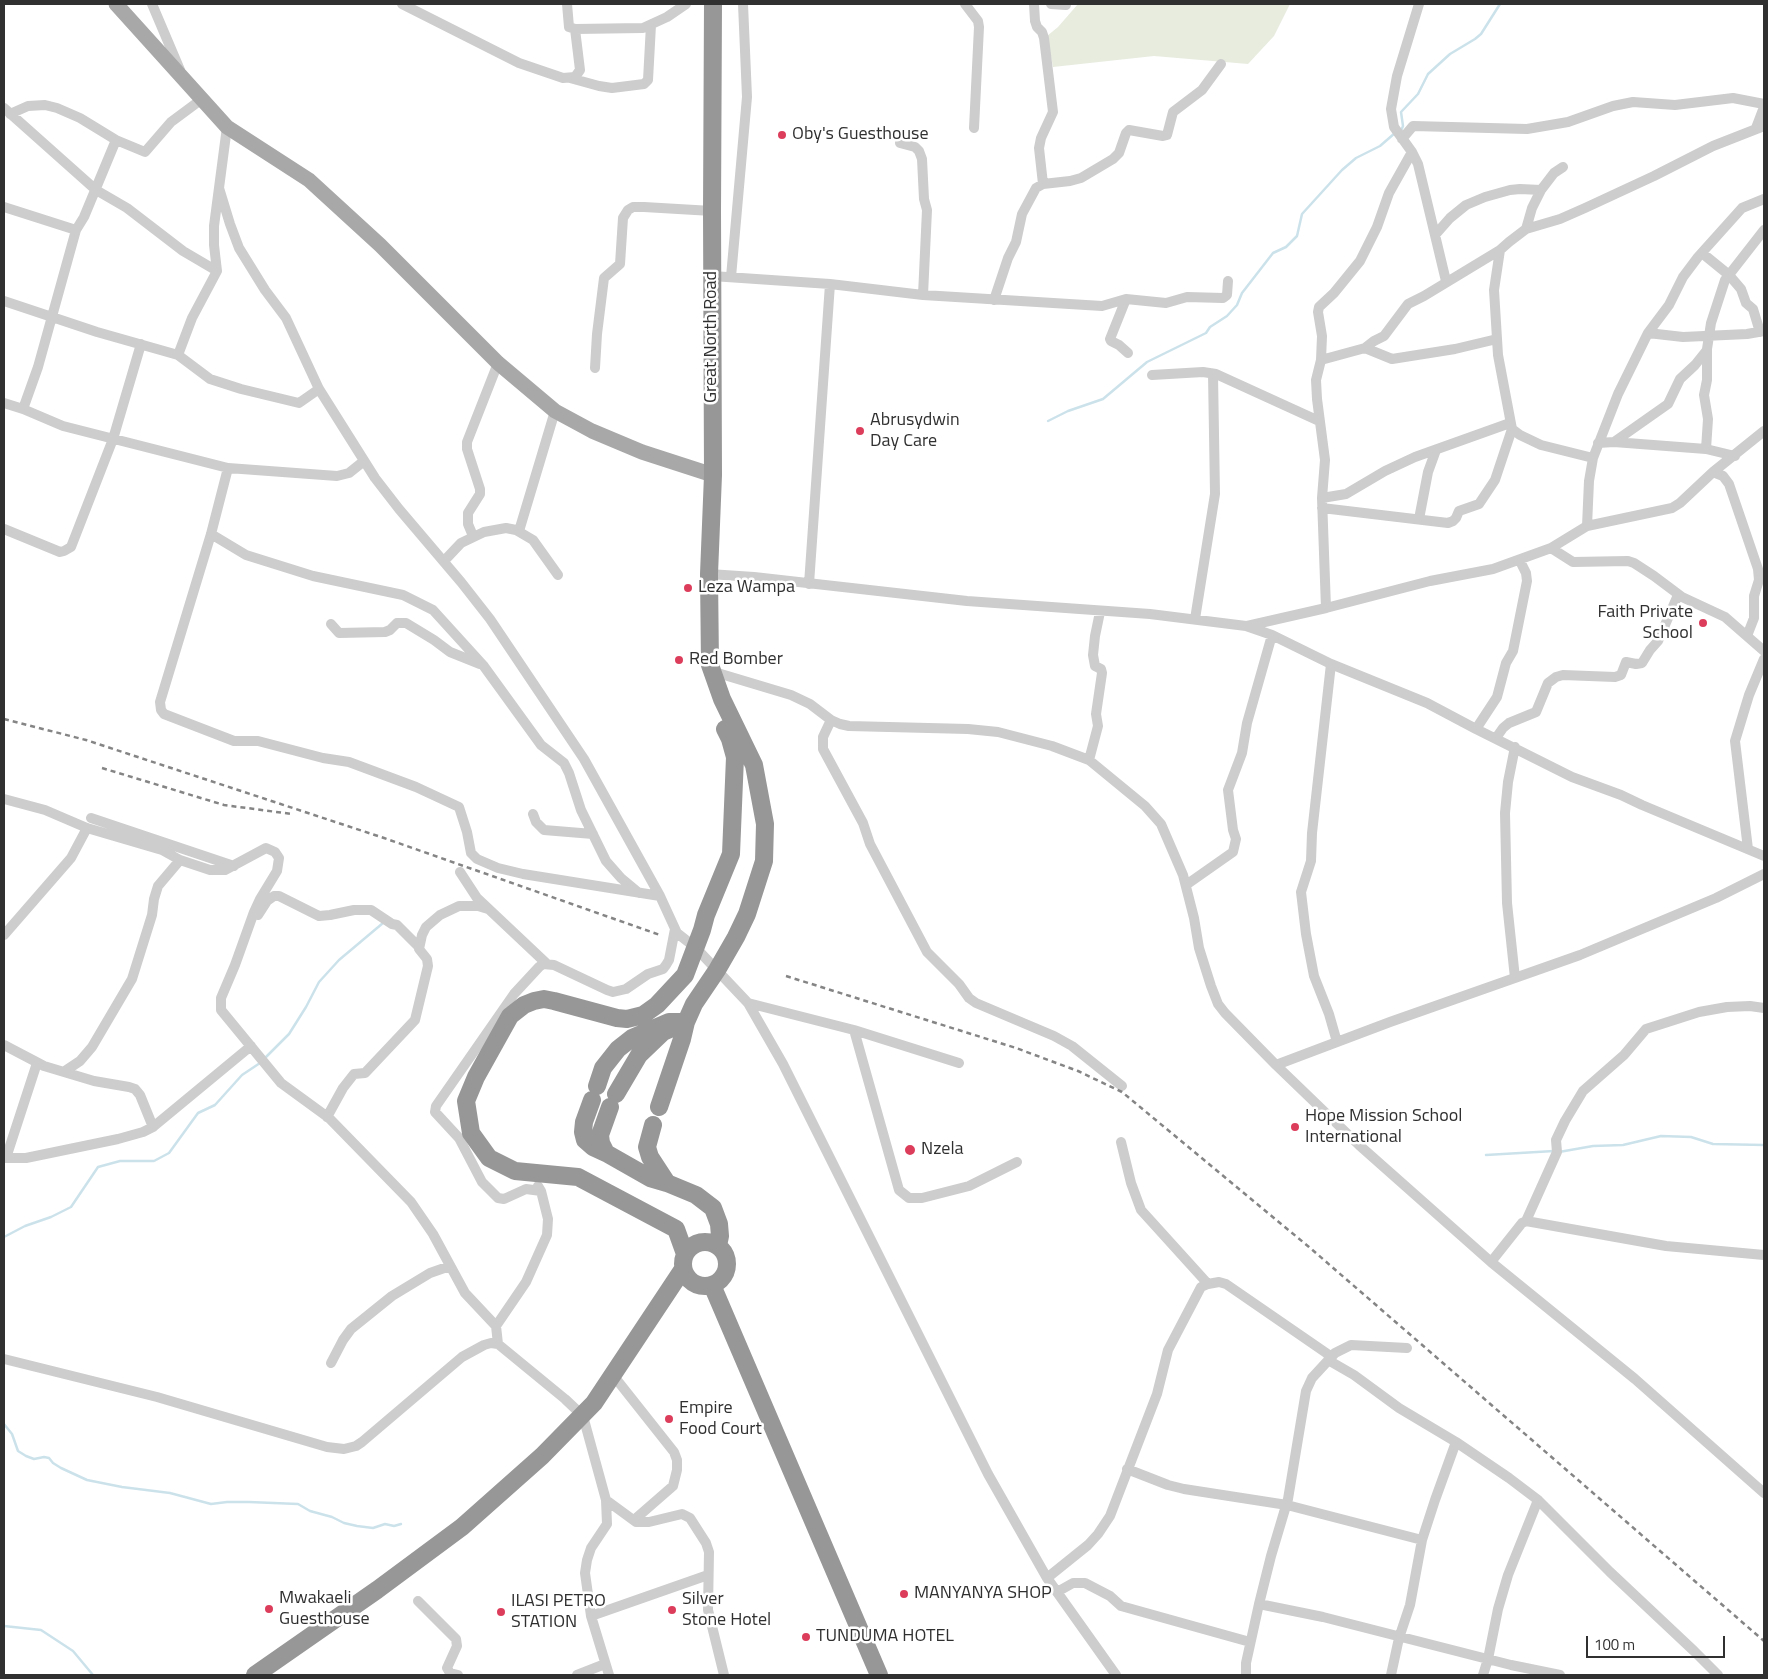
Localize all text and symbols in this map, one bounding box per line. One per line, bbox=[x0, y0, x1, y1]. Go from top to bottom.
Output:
place label: Oby's Guesthouse bbox=[792, 124, 928, 146]
marker: Oby's Guesthouse bbox=[776, 129, 788, 141]
street label: Great North Road bbox=[701, 271, 723, 403]
place label: Abrusydwin Day Care bbox=[870, 410, 960, 452]
marker: Abrusydwin Day Care bbox=[854, 425, 866, 437]
place label: Leza Wampa bbox=[698, 577, 795, 599]
marker: Leza Wampa bbox=[682, 582, 694, 594]
place label: Faith Private School bbox=[1597, 602, 1693, 644]
marker: Faith Private School bbox=[1697, 617, 1709, 629]
place label: Red Bomber bbox=[689, 649, 783, 671]
marker: Red Bomber bbox=[673, 654, 685, 666]
place label: Hope Mission School International bbox=[1305, 1106, 1462, 1148]
marker: Hope Mission School International bbox=[1289, 1121, 1301, 1133]
place label: Nzela bbox=[921, 1139, 964, 1161]
marker: Nzela bbox=[903, 1143, 917, 1157]
place label: Empire Food Court bbox=[679, 1398, 762, 1440]
marker: Empire Food Court bbox=[663, 1413, 675, 1425]
place label: MANYANYA SHOP bbox=[914, 1583, 1052, 1605]
place label: Mwakaeli Guesthouse bbox=[279, 1588, 370, 1630]
marker: MANYANYA SHOP bbox=[898, 1588, 910, 1600]
place label: Silver Stone Hotel bbox=[682, 1589, 771, 1632]
place label: ILASI PETRO STATION bbox=[511, 1591, 606, 1634]
marker: Mwakaeli Guesthouse bbox=[263, 1603, 275, 1615]
marker: Silver Stone Hotel bbox=[666, 1604, 678, 1616]
marker: ILASI PETRO STATION bbox=[495, 1606, 507, 1618]
place label: TUNDUMA HOTEL bbox=[816, 1626, 954, 1648]
scale bar bbox=[1588, 1626, 1727, 1658]
marker: TUNDUMA HOTEL bbox=[800, 1631, 812, 1643]
text: 100 m bbox=[1594, 1633, 1635, 1656]

